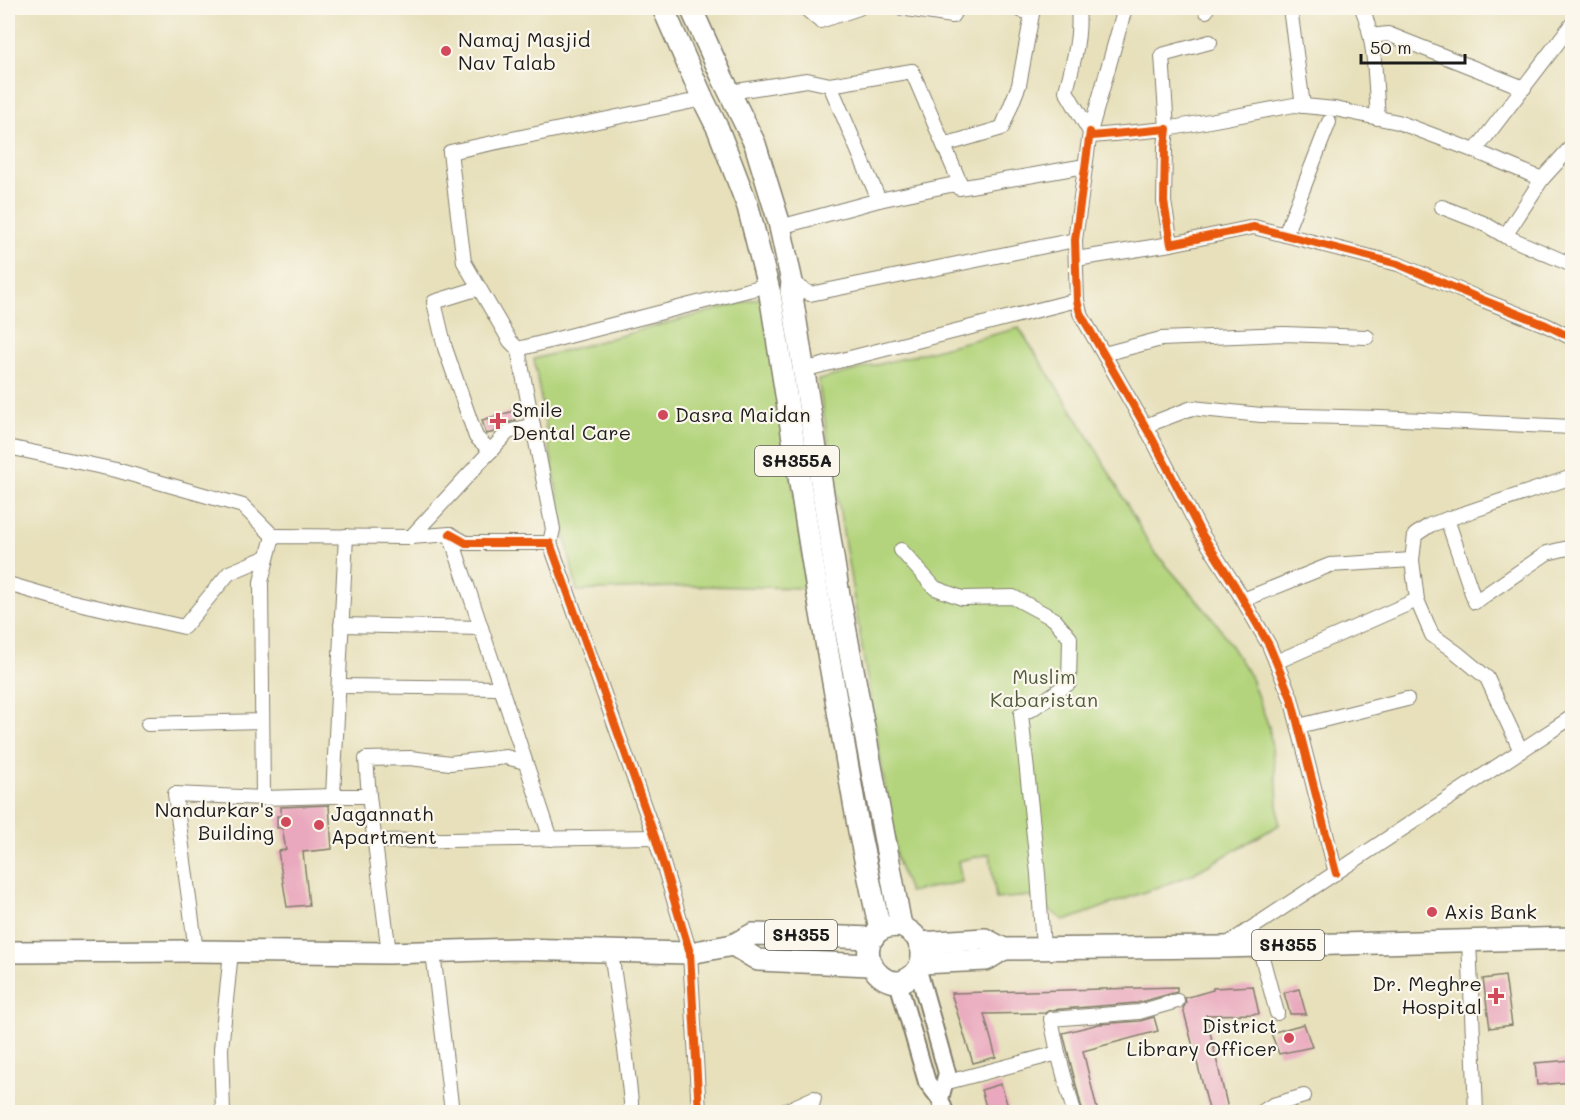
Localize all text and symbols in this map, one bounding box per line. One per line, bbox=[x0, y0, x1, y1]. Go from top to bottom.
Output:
place label: Namaj Masjid Nav Talab bbox=[458, 26, 590, 75]
scale bar bbox=[1361, 27, 1464, 65]
text: 50 m bbox=[1370, 35, 1412, 59]
marker: Namaj Masjid Nav Talab bbox=[439, 44, 453, 58]
place label: Smile Dental Care bbox=[512, 396, 631, 445]
place label: Dasra Maidan bbox=[675, 401, 811, 427]
marker: Dasra Maidan bbox=[656, 408, 670, 422]
marker: Smile Dental Care bbox=[489, 412, 507, 430]
road number: SH355A bbox=[755, 446, 839, 476]
park label: Muslim Kabaristan bbox=[990, 663, 1098, 712]
place label: Nandurkar's Building bbox=[155, 796, 274, 845]
place label: Jagannath Apartment bbox=[331, 800, 437, 849]
marker: Nandurkar's Building bbox=[279, 815, 293, 829]
marker: Jagannath Apartment bbox=[312, 818, 326, 832]
place label: Axis Bank bbox=[1444, 898, 1537, 924]
marker: Axis Bank bbox=[1425, 905, 1439, 919]
road number: SH355 bbox=[765, 920, 837, 950]
road number: SH355 bbox=[1252, 930, 1324, 960]
place label: Dr. Meghre Hospital bbox=[1372, 970, 1482, 1019]
marker: Dr. Meghre Hospital bbox=[1487, 987, 1505, 1005]
place label: District Library Officer bbox=[1127, 1012, 1277, 1061]
marker: District Library Officer bbox=[1282, 1031, 1296, 1045]

